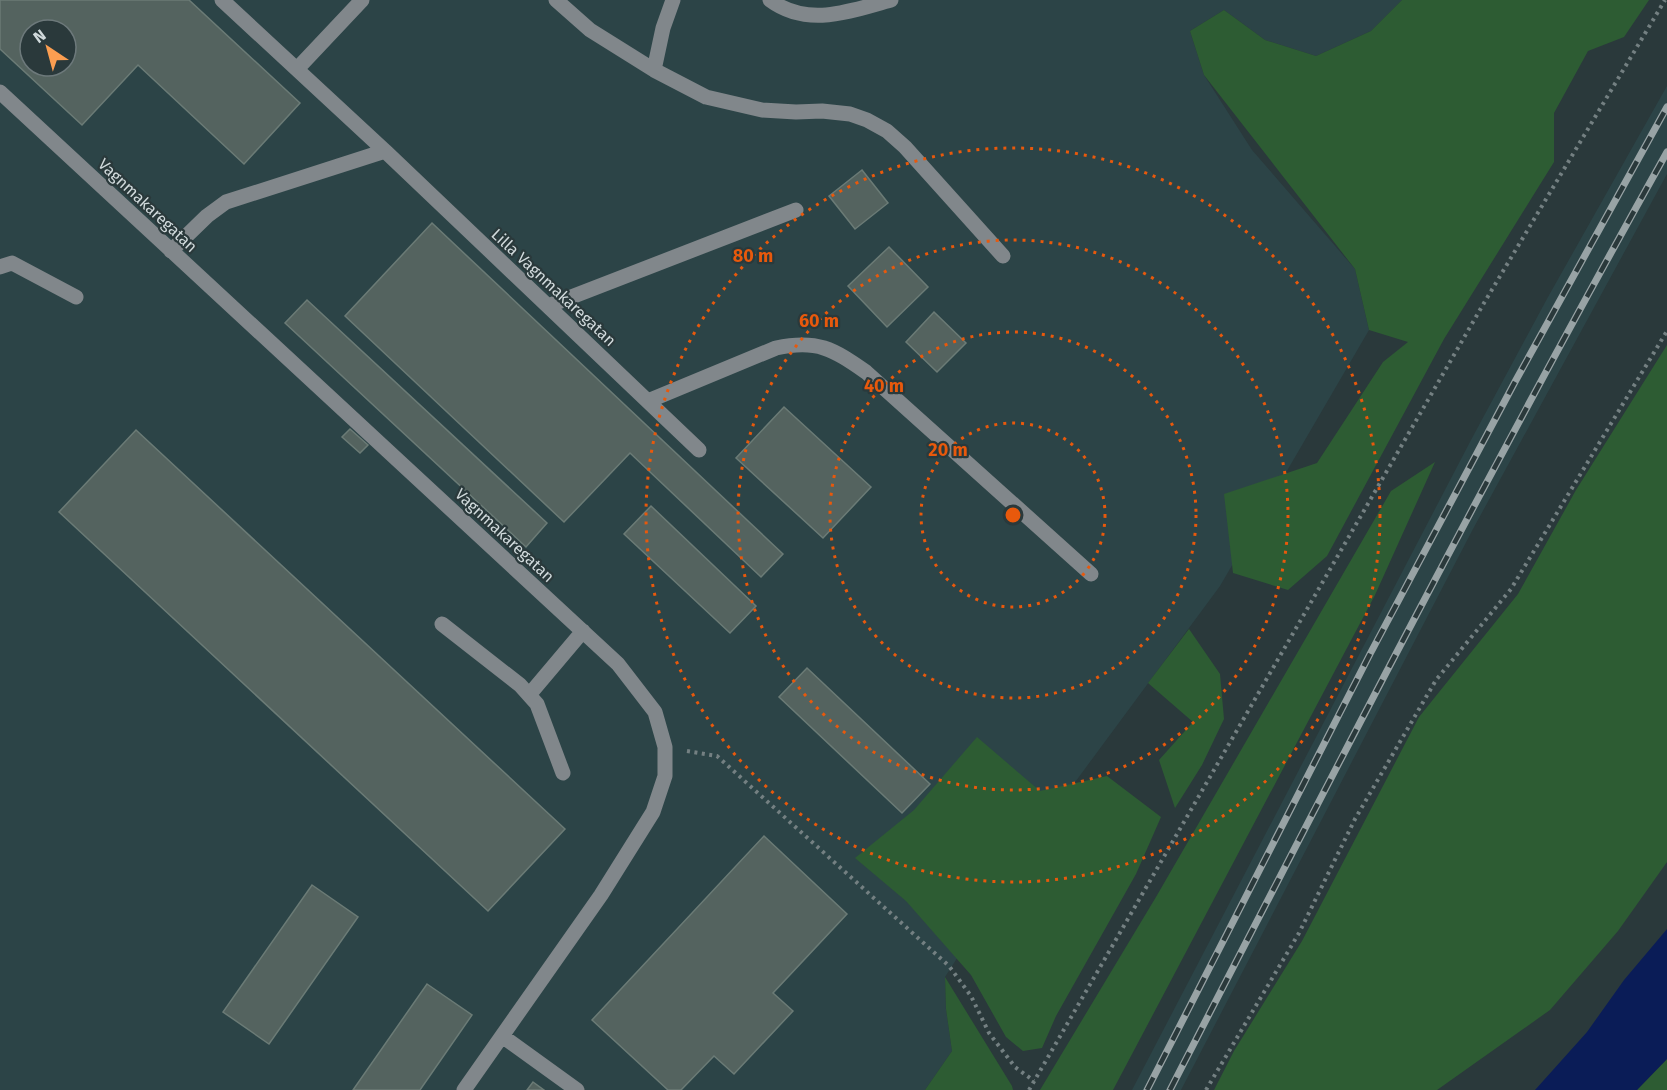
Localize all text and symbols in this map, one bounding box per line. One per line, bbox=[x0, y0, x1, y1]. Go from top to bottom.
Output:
north arrow bbox=[18, 18, 78, 78]
text: N bbox=[30, 25, 49, 47]
street label: Vagnmakaregatan bbox=[94, 155, 201, 256]
street label: Lilla Vagnmakaregatan bbox=[488, 225, 620, 350]
text: 80 m bbox=[733, 245, 773, 267]
text: 60 m bbox=[799, 310, 839, 332]
text: 40 m bbox=[864, 375, 904, 397]
text: 20 m bbox=[928, 439, 968, 461]
street label: Vagnmakaregatan bbox=[451, 485, 558, 586]
centre of rings bbox=[1003, 505, 1023, 525]

